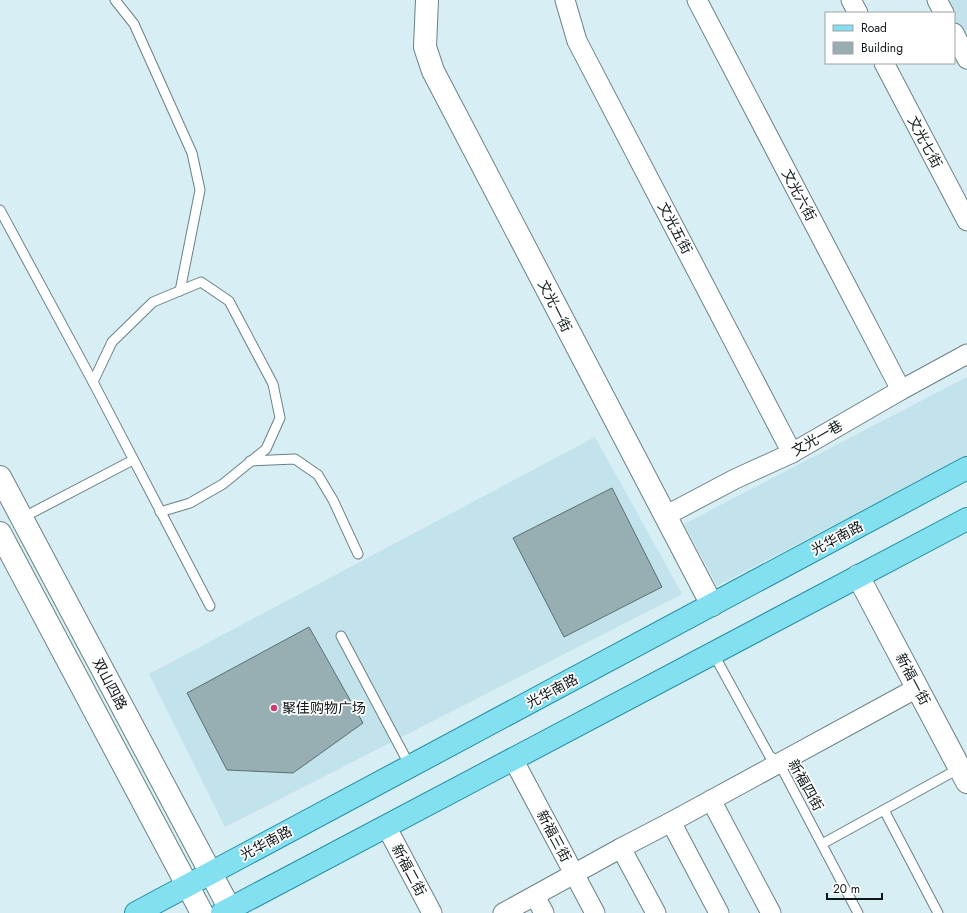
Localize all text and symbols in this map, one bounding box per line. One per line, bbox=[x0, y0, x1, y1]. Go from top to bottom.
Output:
legend bbox=[825, 12, 955, 64]
text: Road bbox=[861, 19, 887, 37]
text: Building bbox=[861, 39, 903, 57]
street label: 文光七街 bbox=[903, 113, 947, 171]
street label: 文光六街 bbox=[777, 166, 821, 224]
street label: 文光五街 bbox=[653, 199, 697, 257]
street label: 文光一街 bbox=[533, 277, 577, 335]
street label: 文光一巷 bbox=[788, 415, 846, 461]
street label: 光华南路 bbox=[808, 516, 866, 560]
street label: 新福一街 bbox=[891, 650, 935, 708]
street label: 双山四路 bbox=[88, 655, 132, 713]
street label: 光华南路 bbox=[523, 669, 581, 713]
place label: 聚佳购物广场 bbox=[282, 698, 366, 718]
marker: 聚佳购物广场 bbox=[269, 703, 279, 713]
street label: 新福四街 bbox=[784, 756, 828, 814]
street label: 新福三街 bbox=[532, 807, 576, 865]
street label: 光华南路 bbox=[237, 821, 295, 865]
street label: 新福二街 bbox=[387, 841, 431, 899]
scale bar bbox=[827, 875, 882, 901]
text: 20 m bbox=[833, 880, 860, 898]

